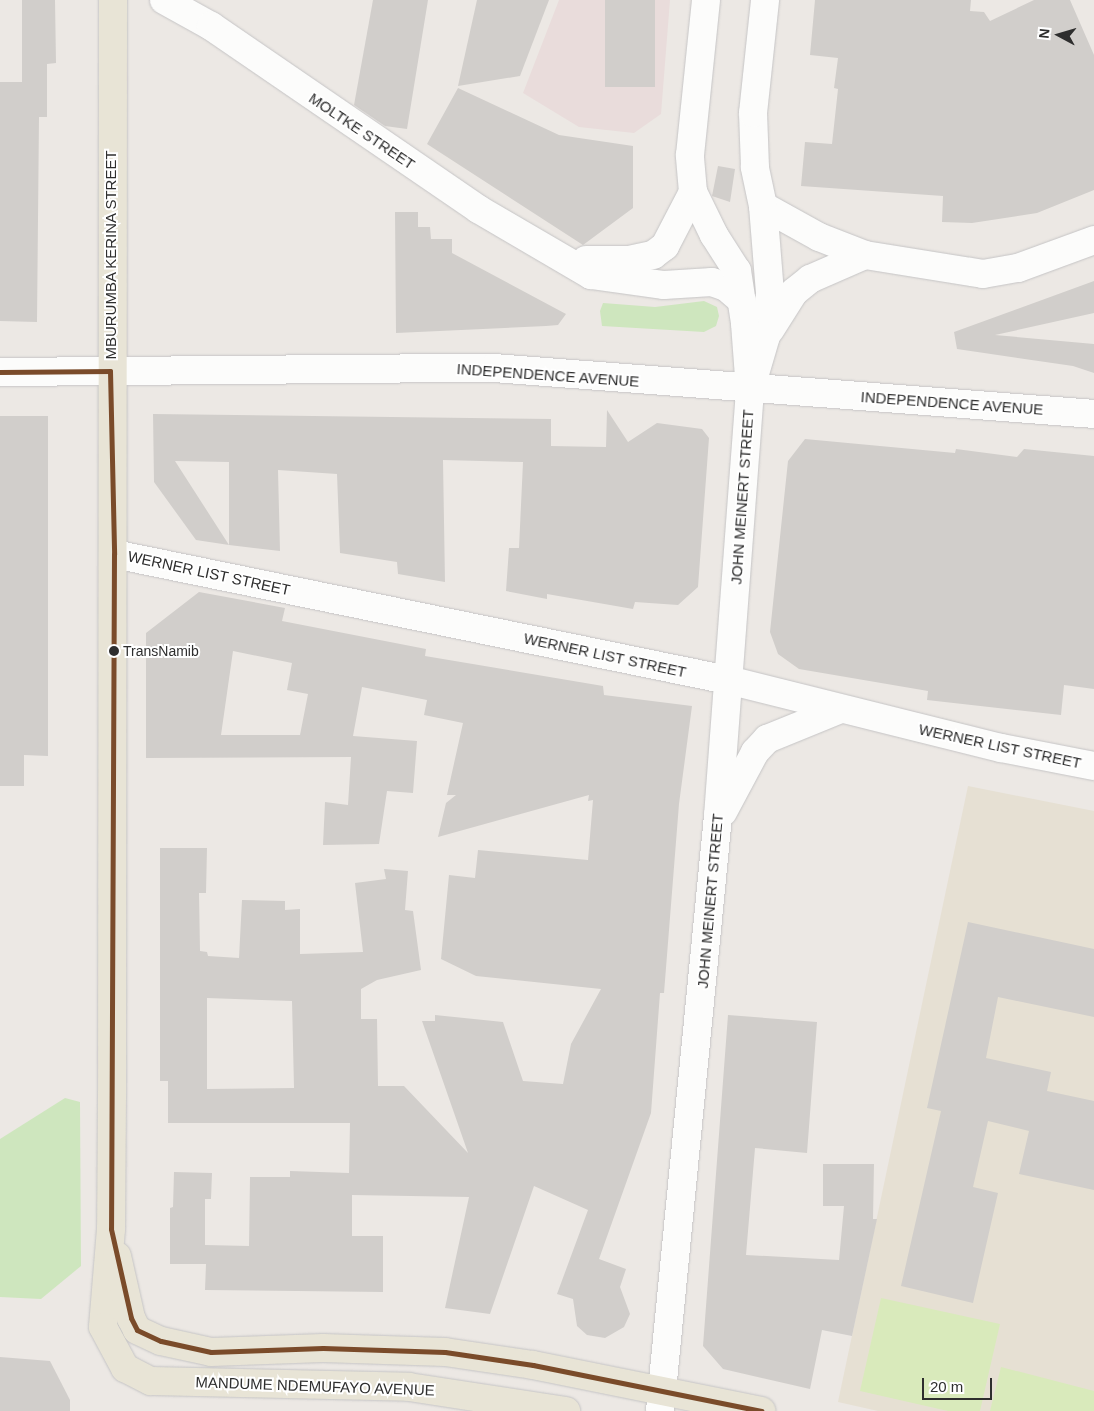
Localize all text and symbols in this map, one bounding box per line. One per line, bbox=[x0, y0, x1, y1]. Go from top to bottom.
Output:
north arrow bbox=[1034, 10, 1084, 60]
text: N bbox=[1036, 28, 1053, 39]
street label: MOLTKE STREET bbox=[306, 89, 418, 173]
street label: MBURUMBA KERINA STREET bbox=[102, 150, 120, 360]
street label: INDEPENDENCE AVENUE bbox=[456, 360, 640, 390]
street label: INDEPENDENCE AVENUE bbox=[860, 388, 1044, 418]
street label: JOHN MEINERT STREET bbox=[727, 409, 757, 585]
street label: WERNER LIST STREET bbox=[126, 547, 292, 599]
street label: WERNER LIST STREET bbox=[522, 629, 688, 681]
place label: TransNamib bbox=[123, 643, 199, 659]
marker: TransNamib bbox=[109, 646, 119, 656]
street label: WERNER LIST STREET bbox=[917, 720, 1083, 772]
street label: JOHN MEINERT STREET bbox=[693, 813, 727, 989]
scale bar bbox=[924, 1368, 994, 1400]
street label: MANDUME NDEMUFAYO AVENUE bbox=[195, 1373, 435, 1399]
text: 20 m bbox=[930, 1378, 963, 1395]

